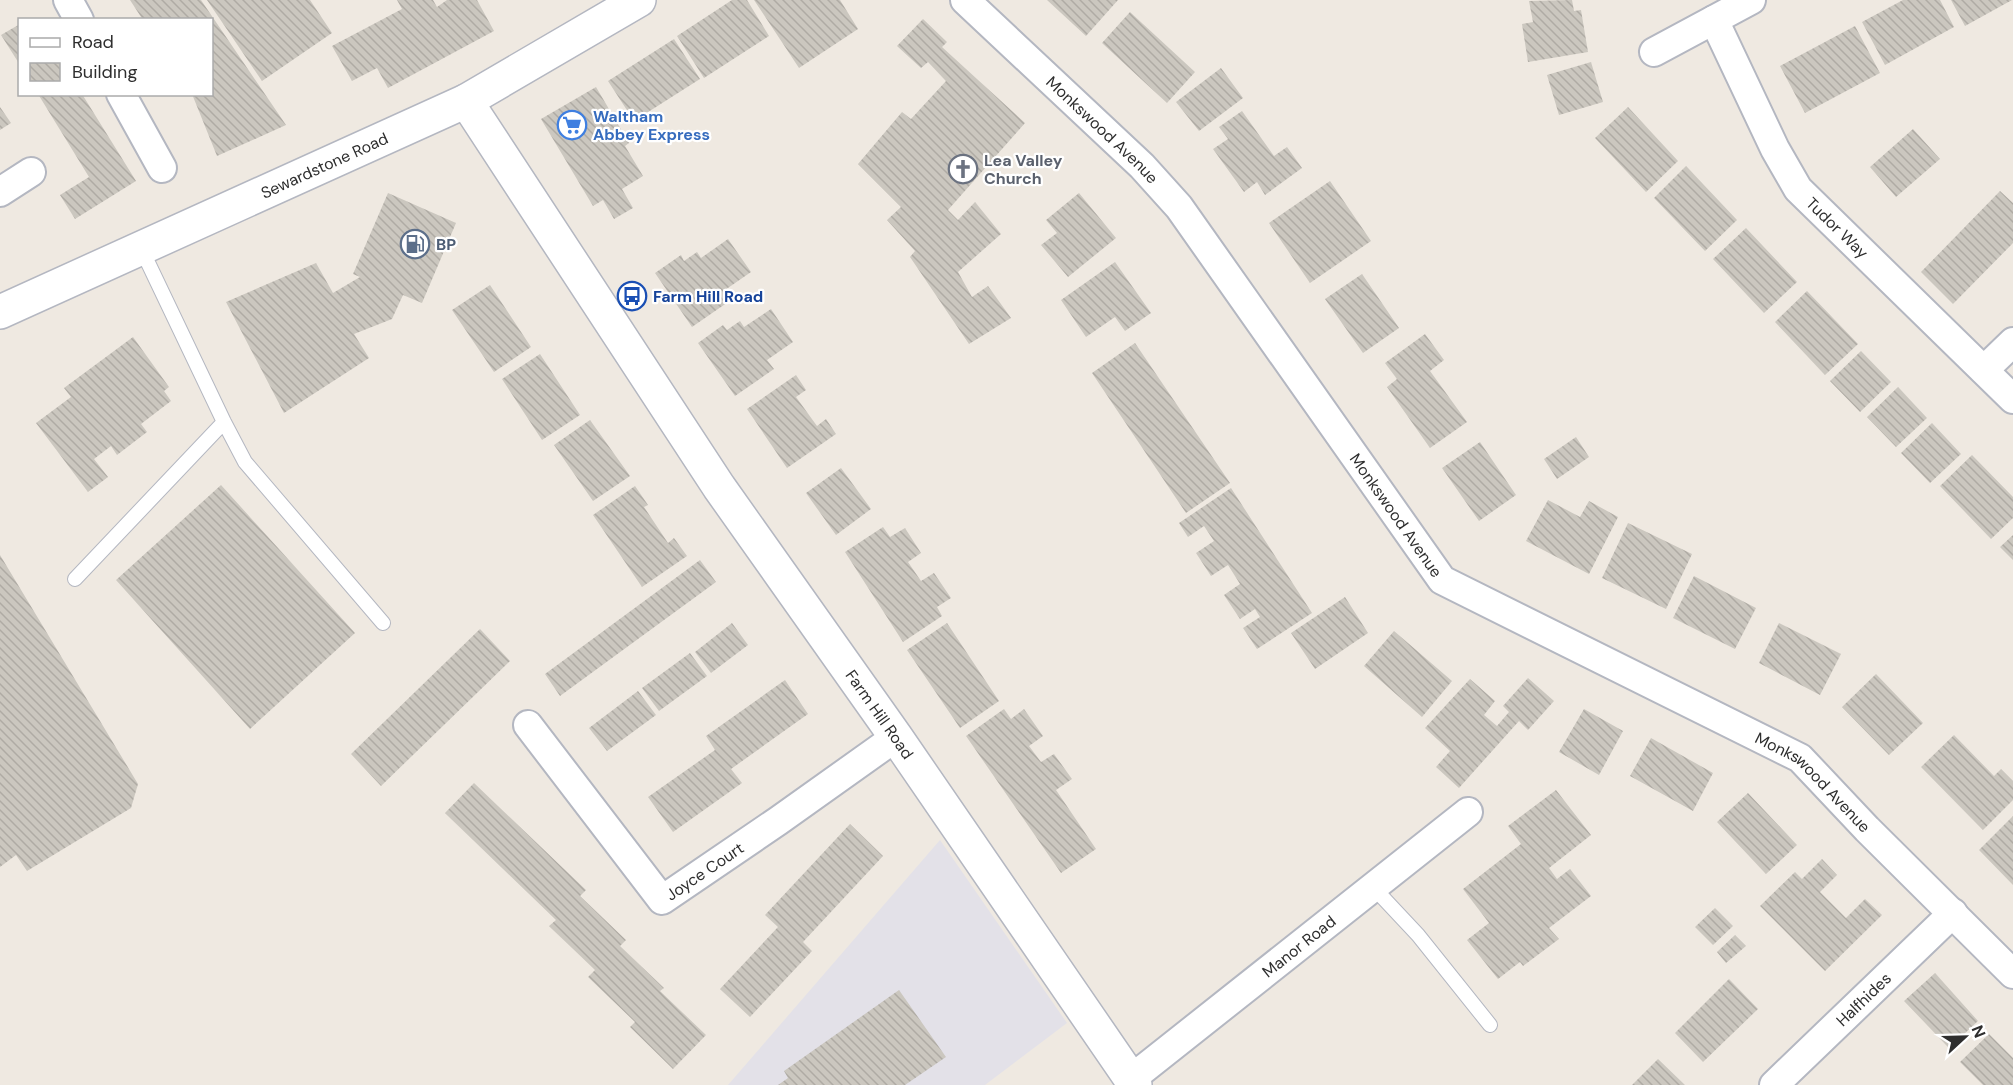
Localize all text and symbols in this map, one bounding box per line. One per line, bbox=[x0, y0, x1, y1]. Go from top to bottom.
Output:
legend bbox=[18, 18, 213, 96]
text: Road bbox=[72, 30, 114, 54]
text: Building bbox=[72, 60, 137, 84]
street label: Monkswood Avenue bbox=[1042, 72, 1163, 188]
place label: Waltham Abbey Express bbox=[593, 106, 710, 145]
supermarket icon: Waltham Abbey Express bbox=[556, 109, 588, 141]
street label: Sewardstone Road bbox=[258, 128, 391, 204]
place label: Lea Valley Church bbox=[984, 150, 1063, 189]
church icon: Lea Valley Church bbox=[947, 153, 979, 185]
street label: Tudor Way bbox=[1801, 193, 1873, 263]
fuel station icon: BP bbox=[399, 228, 431, 260]
place label: BP bbox=[436, 234, 456, 255]
bus stop icon: Farm Hill Road bbox=[616, 280, 648, 312]
place label: Farm Hill Road bbox=[653, 286, 763, 307]
street label: Monkswood Avenue bbox=[1345, 449, 1447, 582]
street label: Farm Hill Road bbox=[841, 666, 918, 763]
street label: Monkswood Avenue bbox=[1752, 727, 1875, 837]
street label: Joyce Court bbox=[662, 837, 748, 905]
street label: Manor Road bbox=[1258, 911, 1340, 982]
street label: Halfhides bbox=[1832, 968, 1896, 1031]
north arrow bbox=[1935, 1007, 1995, 1067]
text: N bbox=[1967, 1022, 1990, 1041]

